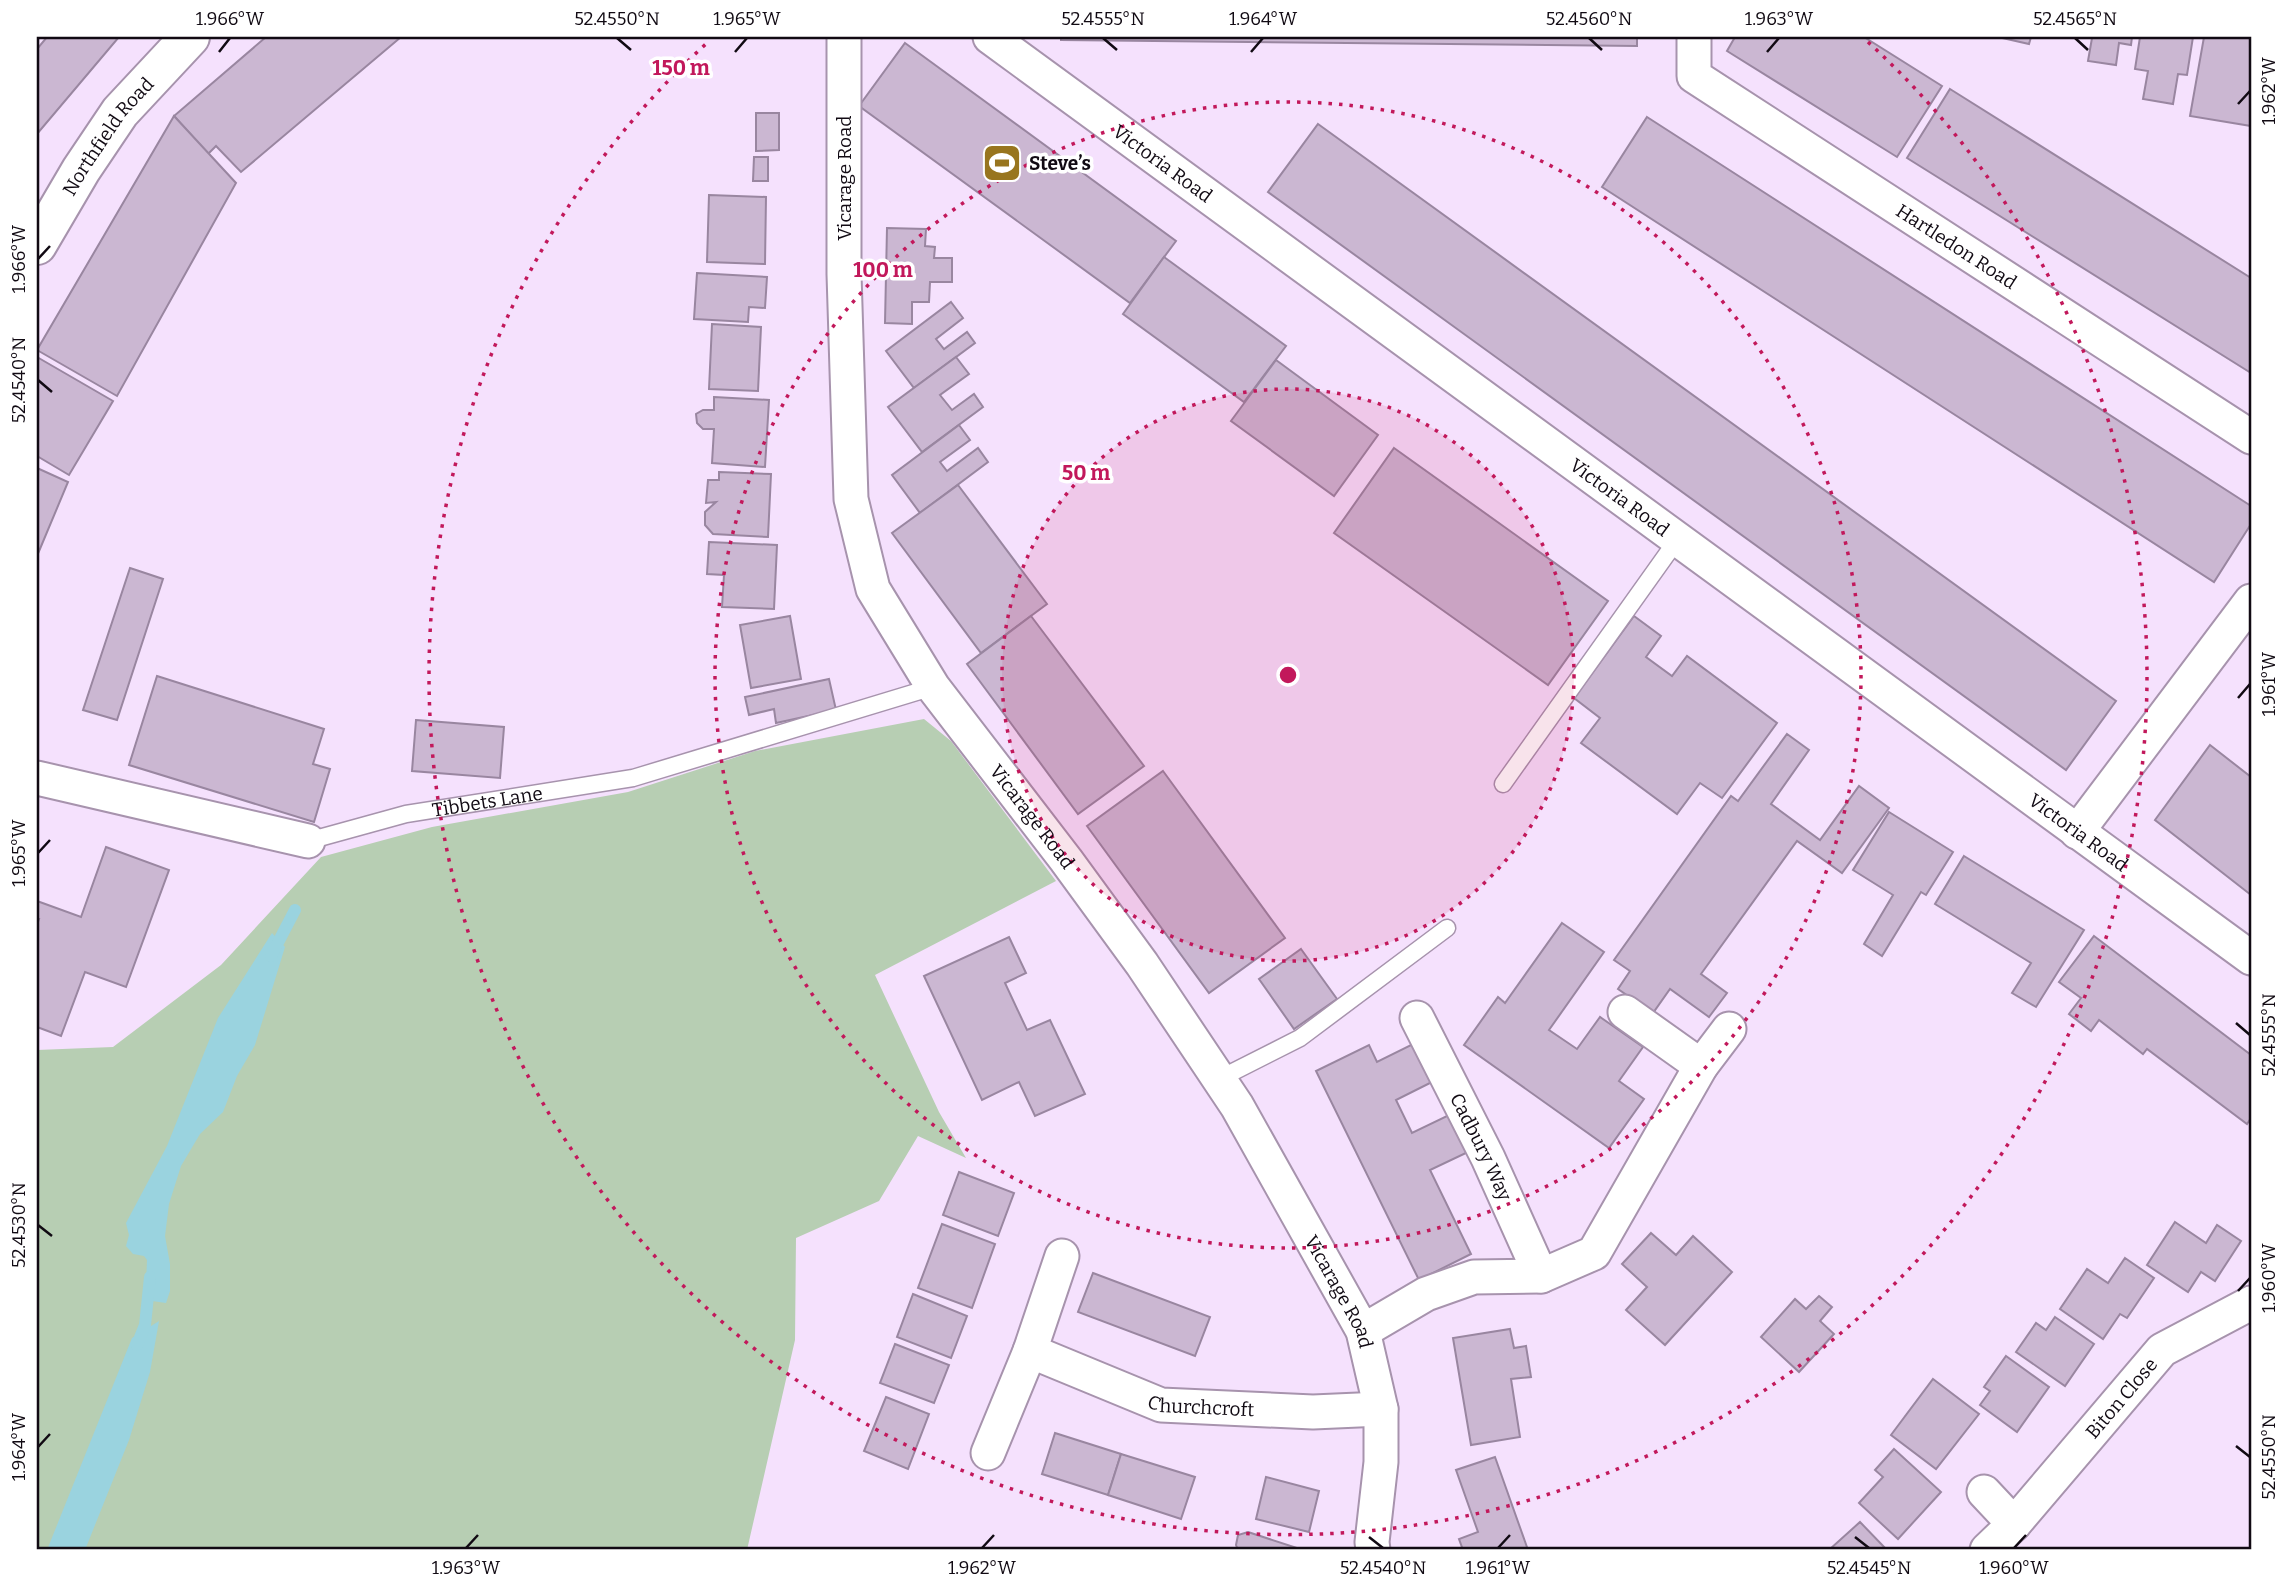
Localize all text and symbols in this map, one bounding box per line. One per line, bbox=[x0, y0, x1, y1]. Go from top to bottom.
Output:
text: 1.966°W bbox=[196, 8, 265, 30]
text: 52.4550°N bbox=[574, 8, 660, 30]
text: 1.965°W bbox=[713, 8, 781, 30]
text: 52.4555°N bbox=[1061, 8, 1145, 30]
text: 1.964°W bbox=[1229, 8, 1298, 30]
text: 52.4560°N bbox=[1546, 8, 1632, 30]
text: 1.963°W bbox=[1745, 8, 1814, 30]
text: 52.4565°N bbox=[2033, 8, 2117, 30]
text: 150 m bbox=[652, 55, 710, 81]
text: 1.962°W bbox=[2258, 56, 2280, 125]
street label: Northfield Road bbox=[57, 72, 158, 199]
street label: Vicarage Road bbox=[833, 115, 856, 241]
street label: Victoria Road bbox=[1109, 119, 1217, 207]
sports icon: Steve’s bbox=[981, 142, 1023, 184]
place label: Steve’s bbox=[1029, 152, 1091, 175]
street label: Hartledon Road bbox=[1892, 199, 2021, 294]
text: 1.966°W bbox=[8, 224, 30, 293]
text: 100 m bbox=[853, 257, 913, 283]
text: 52.4540°N bbox=[8, 337, 30, 423]
street label: Victoria Road bbox=[1566, 453, 1674, 541]
text: 50 m bbox=[1062, 460, 1110, 486]
text: 1.961°W bbox=[2258, 651, 2280, 716]
centre of rings bbox=[1276, 663, 1300, 687]
street label: Vicarage Road bbox=[985, 760, 1080, 873]
street label: Tibbets Lane bbox=[430, 781, 544, 821]
street label: Victoria Road bbox=[2024, 788, 2133, 876]
text: 1.965°W bbox=[8, 819, 30, 887]
text: 52.4555°N bbox=[2258, 993, 2280, 1077]
street label: Cadbury Way bbox=[1445, 1089, 1517, 1205]
text: 52.4530°N bbox=[8, 1182, 30, 1268]
street label: Vicarage Road bbox=[1300, 1231, 1378, 1350]
text: 1.960°W bbox=[2258, 1243, 2280, 1313]
street label: Biton Close bbox=[2081, 1353, 2162, 1443]
street label: Churchcroft bbox=[1144, 1389, 1255, 1421]
text: 1.964°W bbox=[8, 1412, 30, 1481]
text: 52.4550°N bbox=[2258, 1414, 2280, 1500]
text: 1.963°W bbox=[432, 1557, 501, 1579]
text: 1.962°W bbox=[948, 1557, 1017, 1579]
text: 52.4540°N bbox=[1340, 1557, 1426, 1579]
text: 1.961°W bbox=[1466, 1557, 1531, 1579]
text: 52.4545°N bbox=[1827, 1557, 1911, 1579]
text: 1.960°W bbox=[1979, 1557, 2049, 1579]

